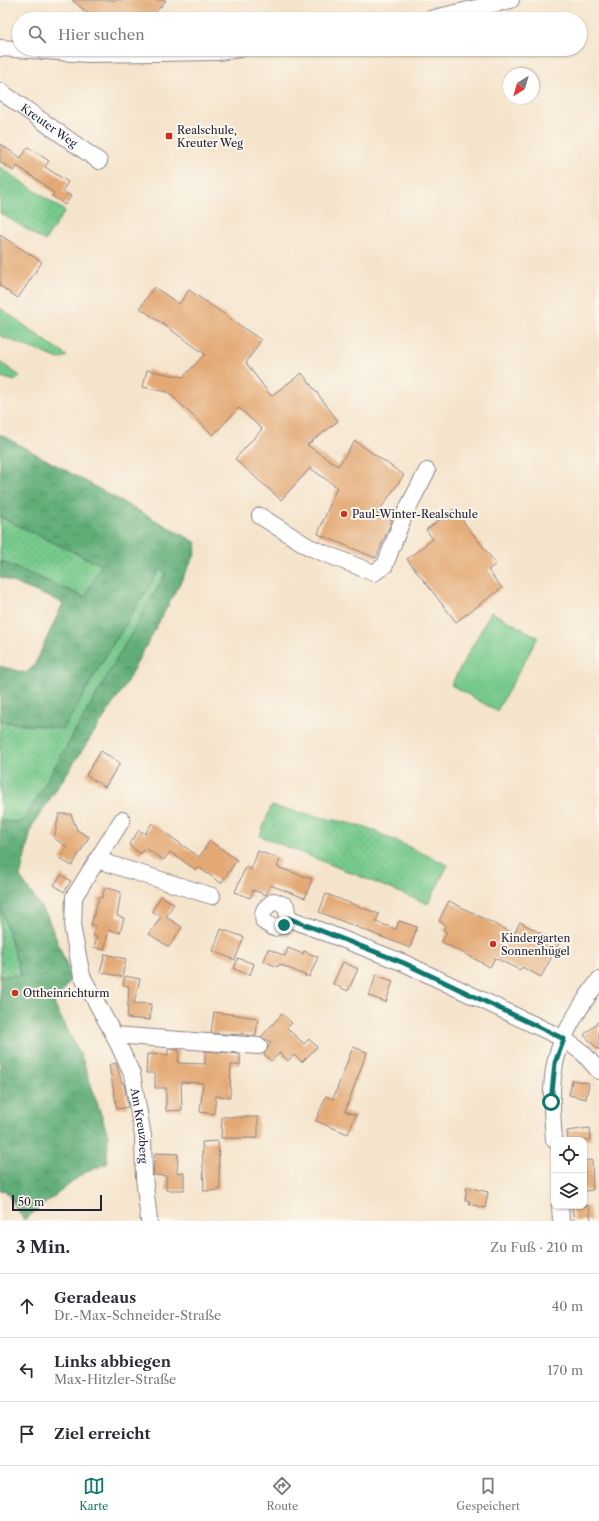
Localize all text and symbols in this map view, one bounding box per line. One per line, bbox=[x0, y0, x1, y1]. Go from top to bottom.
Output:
search box bbox=[12, 12, 587, 56]
icon: search bbox=[26, 23, 48, 45]
text: Hier suchen bbox=[58, 25, 145, 44]
north arrow bbox=[503, 68, 539, 104]
street label: Kreuter Weg bbox=[18, 101, 80, 151]
place label: Realschule, Kreuter Weg bbox=[177, 123, 243, 150]
marker: Realschule, Kreuter Weg bbox=[164, 131, 174, 141]
place label: Paul-Winter-Realschule bbox=[352, 507, 478, 521]
marker: Paul-Winter-Realschule bbox=[339, 509, 349, 519]
route end bbox=[275, 916, 293, 934]
place label: Kindergarten Sonnenhügel bbox=[501, 931, 571, 958]
marker: Kindergarten Sonnenhügel bbox=[488, 939, 498, 949]
place label: Ottheinrichturm bbox=[23, 986, 110, 1000]
marker: Ottheinrichturm bbox=[10, 988, 20, 998]
street label: Am Kreuzberg bbox=[127, 1086, 151, 1164]
route start bbox=[542, 1093, 560, 1111]
map controls bbox=[551, 1137, 587, 1209]
button: locate bbox=[551, 1137, 587, 1173]
button: layers bbox=[551, 1173, 587, 1209]
scale bar bbox=[12, 1193, 102, 1212]
text: 50 m bbox=[18, 1195, 44, 1209]
text: 3 Min. bbox=[16, 1237, 70, 1257]
text: Zu Fuß · 210 m bbox=[490, 1239, 583, 1255]
text: Geradeaus bbox=[54, 1288, 136, 1307]
icon: ahead bbox=[16, 1295, 38, 1317]
text: 40 m bbox=[552, 1298, 583, 1314]
text: Dr.-Max-Schneider-Straße bbox=[54, 1307, 221, 1323]
text: Links abbiegen bbox=[54, 1352, 171, 1371]
icon: left bbox=[16, 1359, 38, 1381]
text: 170 m bbox=[547, 1362, 583, 1378]
text: Max-Hitzler-Straße bbox=[54, 1371, 176, 1387]
icon: arrive bbox=[16, 1423, 38, 1445]
text: Ziel erreicht bbox=[54, 1424, 150, 1443]
tab: Karte bbox=[79, 1475, 108, 1513]
tab: Route bbox=[267, 1475, 298, 1513]
tab: Gespeichert bbox=[456, 1475, 520, 1513]

